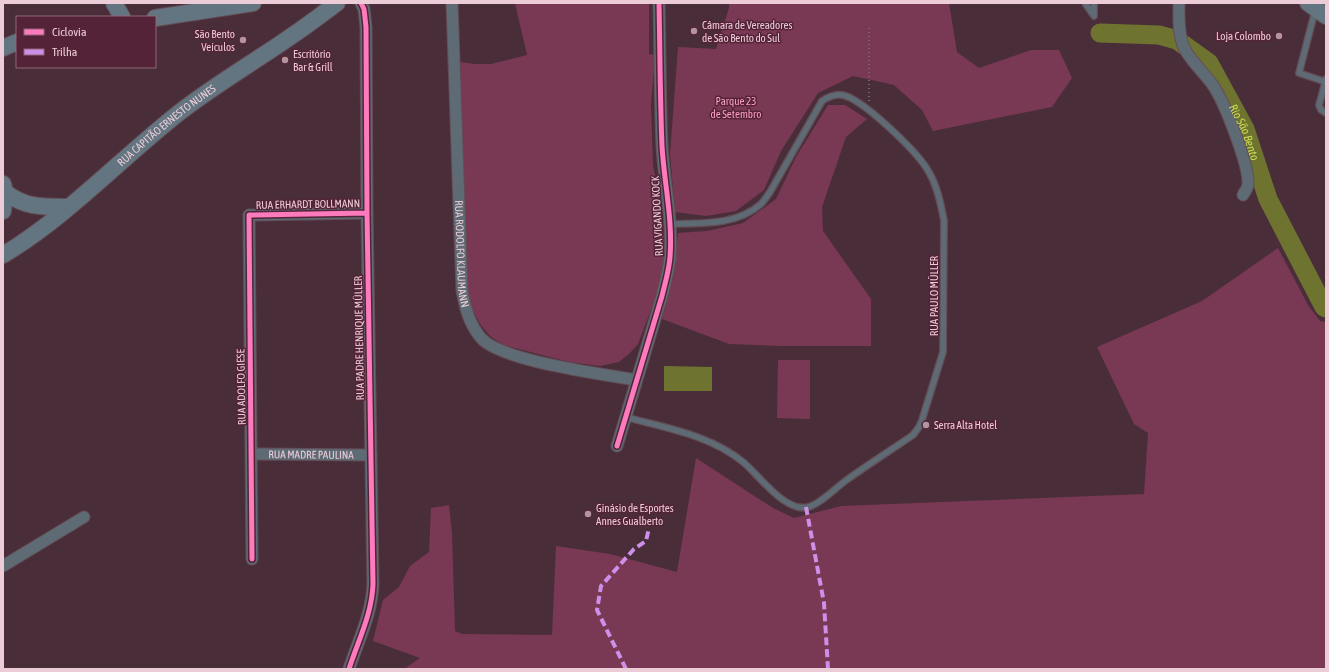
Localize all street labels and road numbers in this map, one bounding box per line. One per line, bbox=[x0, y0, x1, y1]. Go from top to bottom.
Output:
street label: RUA CAPITÃO ERNESTO NUNES bbox=[115, 82, 218, 168]
street label: RUA VIGANDO KOCK bbox=[649, 175, 665, 257]
street label: RUA ERHARDT BOLLMANN bbox=[256, 197, 360, 211]
street label: RUA RODOLFO KLAUMANN bbox=[453, 200, 471, 309]
street label: RUA PAULO MÜLLER bbox=[928, 255, 940, 336]
street label: RUA PADRE HENRIQUE MÜLLER bbox=[352, 275, 366, 400]
street label: RUA ADOLFO GIESE bbox=[234, 349, 248, 425]
street label: RUA MADRE PAULINA bbox=[268, 448, 354, 461]

